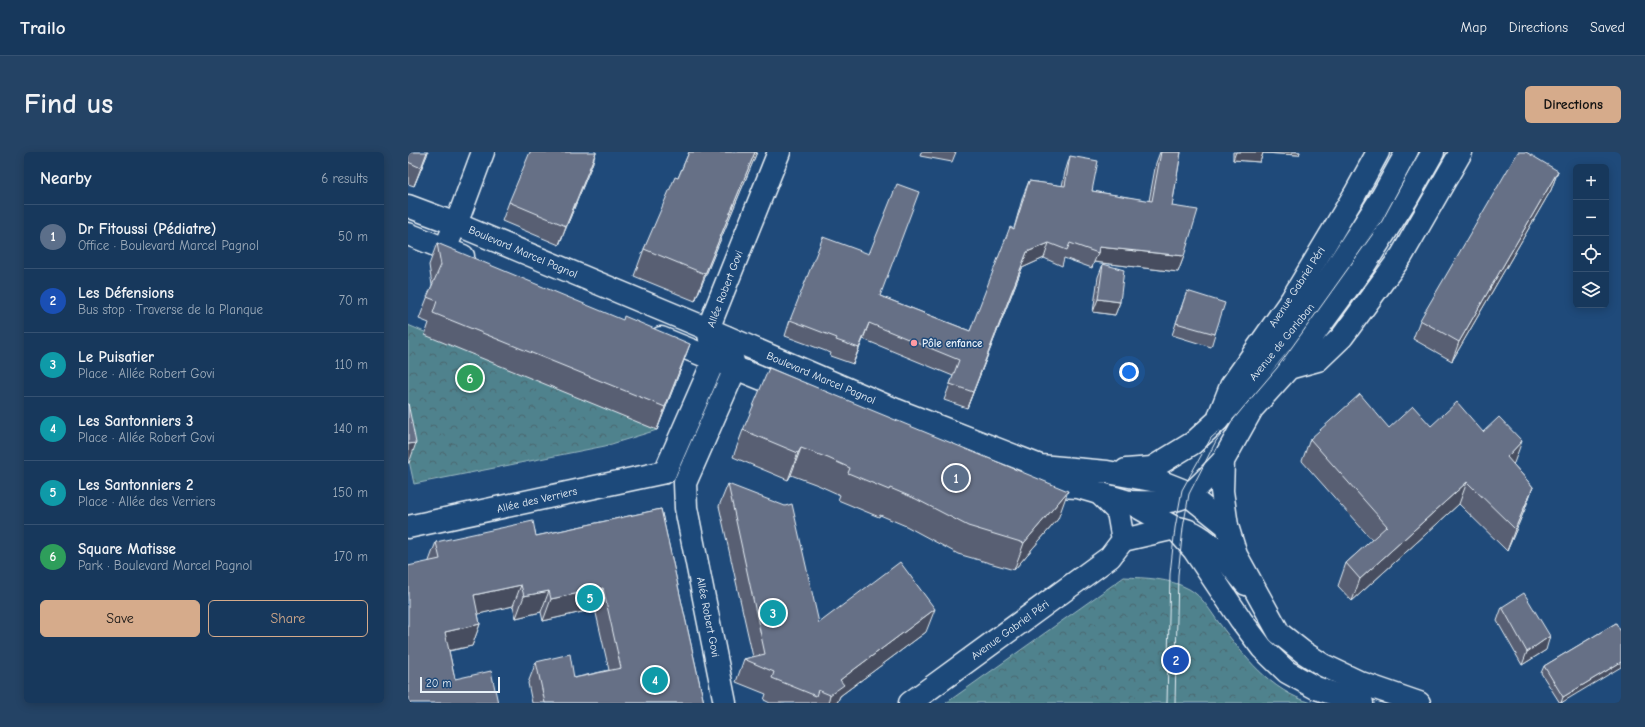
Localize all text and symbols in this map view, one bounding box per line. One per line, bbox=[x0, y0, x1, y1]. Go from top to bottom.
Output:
text: Trailo bbox=[20, 17, 66, 39]
text: Map bbox=[1460, 19, 1487, 36]
text: Directions bbox=[1509, 19, 1568, 36]
text: Saved bbox=[1590, 19, 1625, 36]
button: Directions bbox=[1525, 86, 1621, 123]
text: Find us bbox=[24, 88, 113, 120]
map controls bbox=[1573, 164, 1609, 308]
button: + bbox=[1573, 164, 1609, 200]
text: Nearby bbox=[40, 169, 91, 188]
text: 6 results bbox=[321, 171, 368, 186]
button: − bbox=[1573, 200, 1609, 236]
text: Dr Fitoussi (Pédiatre) bbox=[78, 220, 216, 238]
street label: Boulevard Marcel Pagnol bbox=[467, 223, 579, 281]
text: 1 bbox=[50, 229, 56, 244]
text: 50 m bbox=[338, 229, 368, 244]
button: locate bbox=[1573, 236, 1609, 272]
text: Office · Boulevard Marcel Pagnol bbox=[78, 238, 259, 253]
street label: Avenue Gabriel Péri bbox=[1266, 244, 1328, 330]
street label: Allée Robert Govi bbox=[704, 249, 746, 329]
button: layers bbox=[1573, 272, 1609, 308]
text: Les Défensions bbox=[78, 284, 174, 302]
text: 2 bbox=[50, 293, 56, 308]
text: 70 m bbox=[339, 293, 368, 308]
street label: Avenue de Garlaban bbox=[1247, 301, 1317, 383]
text: Bus stop · Traverse de la Planque bbox=[78, 302, 263, 317]
place label: Pôle enfance bbox=[922, 337, 983, 350]
marker: Pôle enfance bbox=[909, 338, 919, 348]
text: Le Puisatier bbox=[78, 348, 154, 366]
street label: Boulevard Marcel Pagnol bbox=[765, 349, 877, 407]
text: 3 bbox=[50, 357, 56, 372]
text: 110 m bbox=[335, 357, 368, 372]
your location bbox=[1119, 362, 1139, 382]
pin: 6 bbox=[457, 363, 483, 393]
text: Place · Allée Robert Govi bbox=[78, 366, 215, 381]
text: Les Santonniers 3 bbox=[78, 412, 194, 430]
text: 4 bbox=[50, 421, 56, 436]
text: 140 m bbox=[334, 421, 368, 436]
text: Place · Allée Robert Govi bbox=[78, 430, 215, 445]
pin: 1 bbox=[943, 463, 969, 493]
text: Les Santonniers 2 bbox=[78, 476, 194, 494]
street label: Allée des Verriers bbox=[496, 484, 579, 516]
text: 5 bbox=[50, 485, 56, 500]
text: 150 m bbox=[333, 485, 368, 500]
text: Place · Allée des Verriers bbox=[78, 494, 215, 509]
text: Square Matisse bbox=[78, 540, 176, 558]
text: 6 bbox=[50, 549, 56, 564]
text: 170 m bbox=[334, 549, 368, 564]
text: Park · Boulevard Marcel Pagnol bbox=[78, 558, 252, 573]
street label: Allée Robert Govi bbox=[694, 576, 722, 658]
pin: 5 bbox=[577, 583, 603, 613]
street label: Avenue Gabriel Péri bbox=[969, 597, 1051, 663]
pin: 3 bbox=[760, 598, 786, 628]
button: Save bbox=[40, 600, 200, 637]
button: Share bbox=[208, 600, 368, 637]
pin: 2 bbox=[1163, 645, 1189, 675]
pin: 4 bbox=[642, 665, 668, 695]
scale bar bbox=[420, 675, 500, 694]
text: 20 m bbox=[426, 677, 451, 690]

